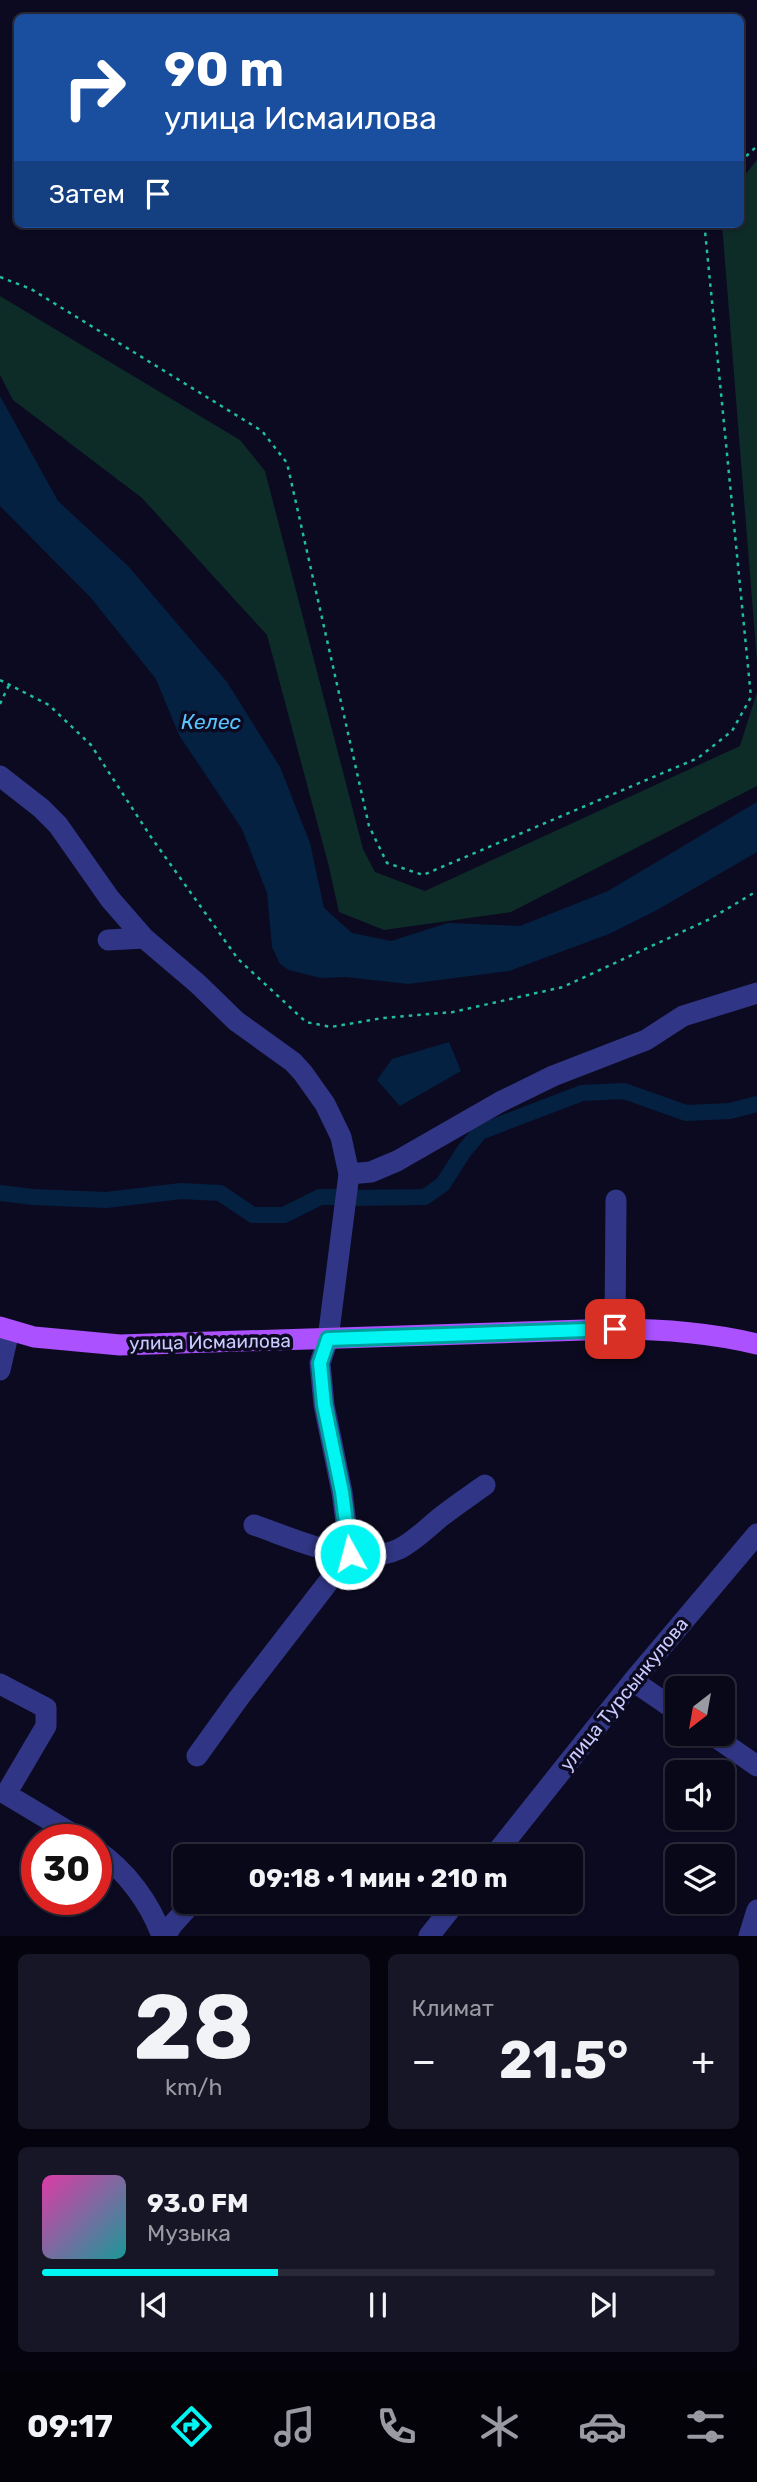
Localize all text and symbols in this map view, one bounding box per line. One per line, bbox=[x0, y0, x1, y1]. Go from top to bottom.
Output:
text: 90 m bbox=[164, 40, 284, 98]
icon: right bbox=[49, 42, 140, 133]
text: улица Исмаилова bbox=[164, 99, 437, 137]
icon: arrive bbox=[139, 175, 177, 213]
text: Затем bbox=[49, 179, 125, 210]
water label: Келес bbox=[181, 709, 241, 734]
pin bbox=[585, 1299, 645, 1359]
icon: arrive bbox=[596, 1310, 634, 1348]
street label: улица Исмаилова bbox=[129, 1329, 291, 1355]
position arrow bbox=[313, 1517, 387, 1591]
street label: улица Турсынкулова bbox=[555, 1613, 693, 1775]
north arrow bbox=[665, 1676, 735, 1746]
map controls bbox=[665, 1676, 735, 1914]
button: sound bbox=[665, 1760, 735, 1830]
speed limit sign: 30 bbox=[21, 1824, 112, 1915]
button: layers bbox=[665, 1844, 735, 1914]
text: 09:18 · 1 мин · 210 m bbox=[248, 1863, 508, 1894]
text: 28 bbox=[133, 1973, 254, 2081]
text: Климат bbox=[412, 1994, 494, 2022]
text: 21.5° bbox=[499, 2029, 628, 2091]
text: − bbox=[412, 2038, 436, 2084]
text: + bbox=[691, 2038, 715, 2084]
text: km/h bbox=[165, 2073, 222, 2101]
text: 93.0 FM bbox=[147, 2188, 249, 2219]
text: Музыка bbox=[147, 2219, 231, 2247]
icon: previous bbox=[135, 2286, 173, 2324]
icon: pause bbox=[359, 2286, 397, 2324]
icon: next bbox=[584, 2286, 622, 2324]
icon: directions bbox=[167, 2402, 216, 2451]
icon: music bbox=[270, 2402, 319, 2451]
icon: phone bbox=[372, 2402, 421, 2451]
icon: climate bbox=[475, 2402, 524, 2451]
icon: car bbox=[578, 2402, 627, 2451]
icon: filters bbox=[681, 2402, 730, 2451]
text: 09:17 bbox=[27, 2407, 113, 2445]

